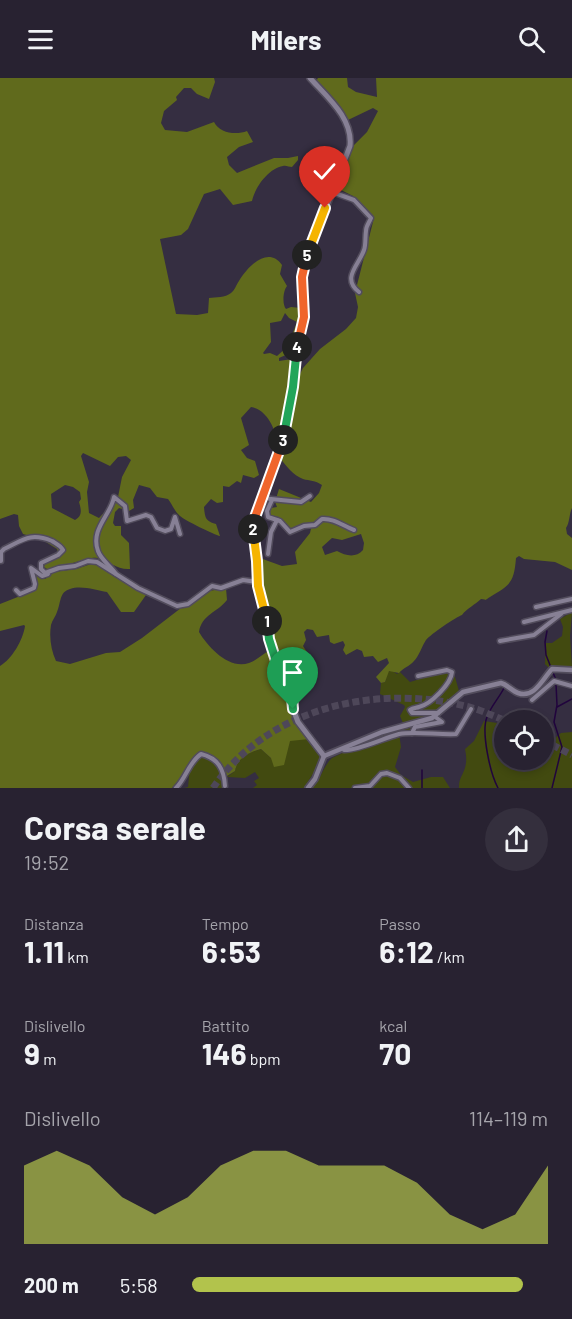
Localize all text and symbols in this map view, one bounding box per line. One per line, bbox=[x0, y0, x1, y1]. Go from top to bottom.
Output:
icon: menu bbox=[24, 23, 57, 56]
text: Milers bbox=[250, 23, 322, 55]
icon: search bbox=[515, 23, 548, 56]
pin bbox=[299, 146, 350, 208]
icon: check bbox=[308, 155, 341, 188]
pin: 5 bbox=[292, 240, 322, 270]
text: 5 bbox=[303, 245, 311, 264]
pin: 4 bbox=[282, 332, 312, 362]
text: 4 bbox=[292, 337, 302, 356]
pin: 3 bbox=[268, 425, 298, 455]
text: 3 bbox=[279, 430, 287, 449]
pin: 2 bbox=[238, 514, 268, 544]
text: 2 bbox=[249, 519, 257, 538]
pin: 1 bbox=[252, 606, 282, 636]
text: 1 bbox=[264, 611, 270, 630]
pin bbox=[267, 647, 318, 709]
icon: arrive bbox=[276, 656, 309, 689]
map controls bbox=[494, 710, 554, 770]
button: locate bbox=[494, 710, 554, 770]
text: Corsa serale bbox=[24, 807, 206, 847]
button: share bbox=[485, 808, 548, 871]
text: 19:52 bbox=[24, 850, 69, 874]
text: Distanza bbox=[24, 914, 84, 933]
text: Tempo bbox=[202, 914, 249, 933]
text: Passo bbox=[379, 914, 421, 933]
text: 1.11 bbox=[24, 933, 64, 969]
text: 6:53 bbox=[202, 933, 261, 969]
text: 6:12 bbox=[379, 933, 434, 969]
text: km bbox=[64, 947, 89, 966]
text: /km bbox=[434, 947, 465, 966]
text: Dislivello bbox=[24, 1016, 85, 1035]
text: Battito bbox=[202, 1016, 250, 1035]
text: kcal bbox=[379, 1016, 407, 1035]
text: 9 bbox=[24, 1035, 40, 1071]
text: 146 bbox=[202, 1035, 247, 1071]
text: 70 bbox=[379, 1035, 411, 1071]
text: m bbox=[40, 1049, 56, 1068]
text: bpm bbox=[247, 1049, 281, 1068]
text: Dislivello bbox=[24, 1106, 101, 1130]
text: 114–119 m bbox=[469, 1106, 548, 1130]
text: 200 m bbox=[24, 1273, 79, 1297]
text: 5:58 bbox=[120, 1273, 158, 1297]

